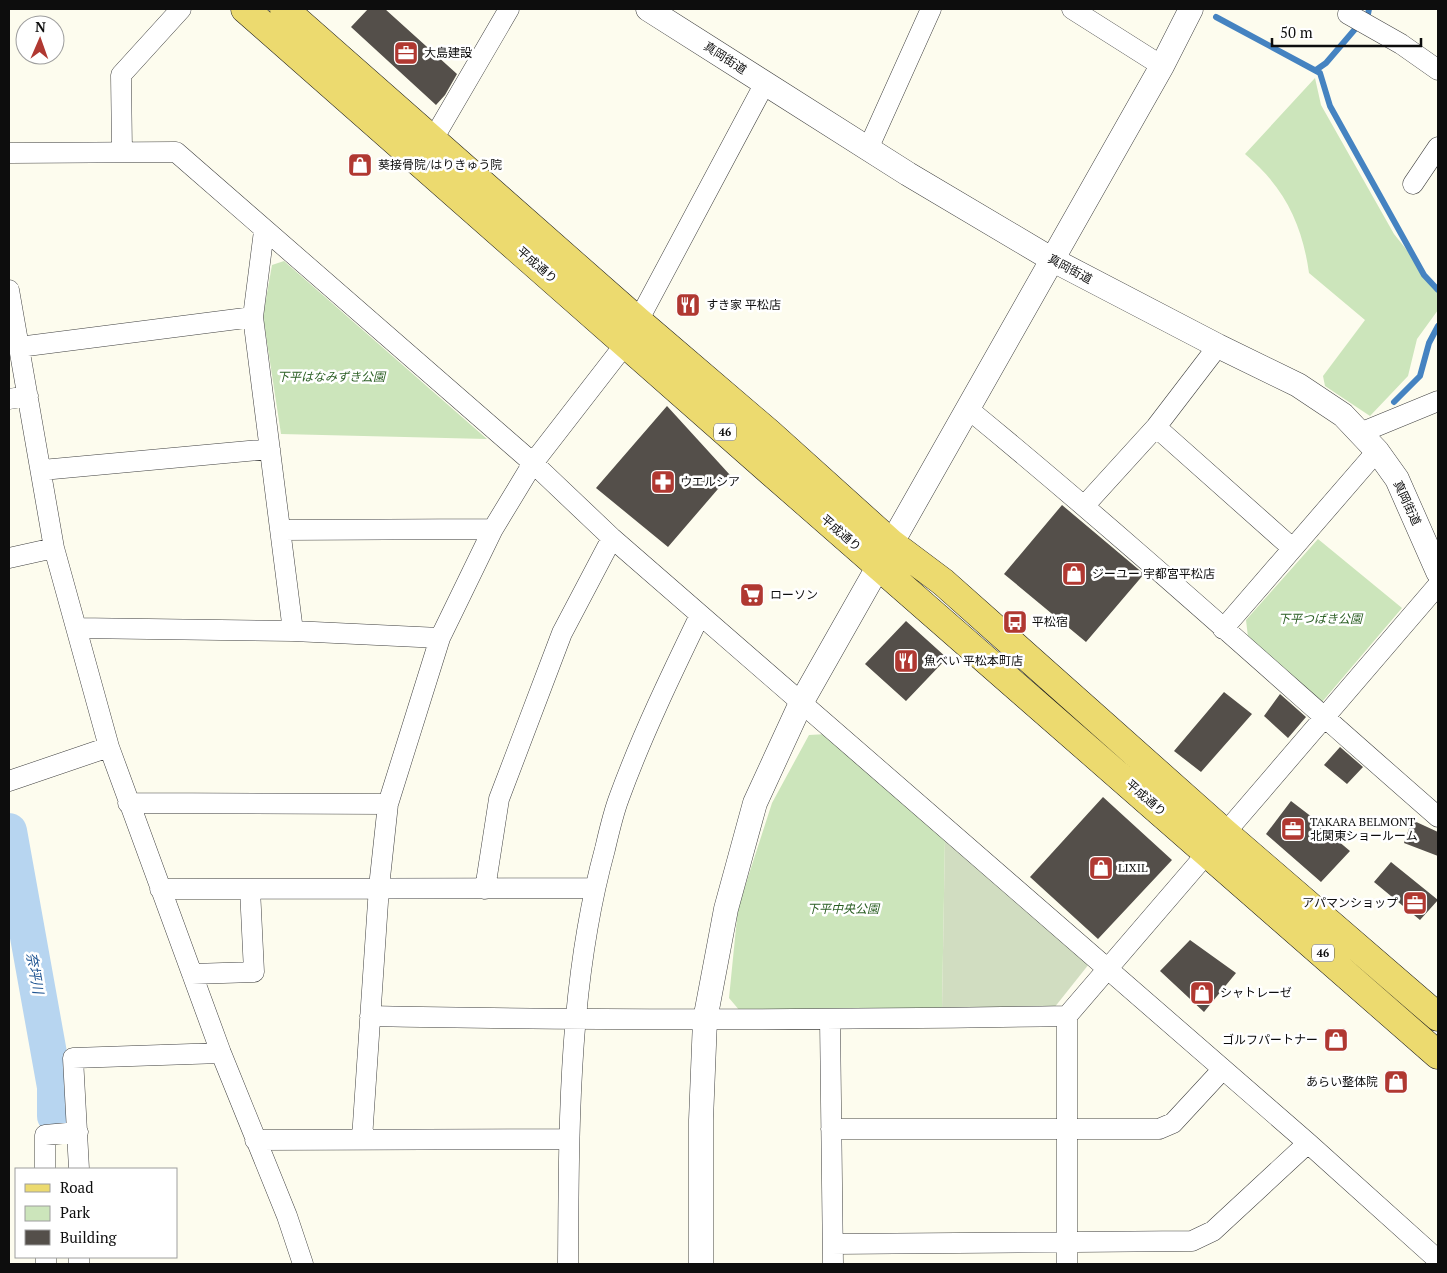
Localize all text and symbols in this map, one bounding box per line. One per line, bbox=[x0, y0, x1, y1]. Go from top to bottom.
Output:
north arrow bbox=[15, 15, 65, 65]
scale bar bbox=[1272, 15, 1421, 47]
text: N bbox=[35, 17, 46, 36]
text: 50 m bbox=[1280, 22, 1313, 42]
street label: 真岡街道 bbox=[701, 38, 749, 77]
office icon: 大島建設 bbox=[393, 40, 419, 66]
place label: 大島建設 bbox=[424, 45, 472, 60]
shop icon: 葵接骨院/はりきゅう院 bbox=[347, 152, 373, 178]
place label: 葵接骨院/はりきゅう院 bbox=[378, 157, 502, 172]
street label: 平成通り bbox=[514, 243, 560, 286]
street label: 真岡街道 bbox=[1046, 251, 1095, 286]
restaurant icon: すき家 平松店 bbox=[675, 292, 701, 318]
place label: すき家 平松店 bbox=[706, 297, 781, 312]
park label: 下平はなみずき公園 bbox=[277, 369, 387, 384]
road number: 46 bbox=[714, 424, 736, 441]
pharmacy icon: ウエルシア bbox=[650, 469, 676, 495]
place label: ウエルシア bbox=[680, 474, 740, 489]
street label: 真岡街道 bbox=[1391, 478, 1424, 528]
street label: 平成通り bbox=[818, 511, 864, 554]
shop icon: ジーユー 宇都宮平松店 bbox=[1061, 561, 1087, 587]
place label: ジーユー 宇都宮平松店 bbox=[1092, 566, 1215, 581]
supermarket icon: ローソン bbox=[739, 582, 765, 608]
place label: ローソン bbox=[770, 587, 818, 602]
bus stop icon: 平松宿 bbox=[1002, 609, 1028, 635]
park label: 下平つばき公園 bbox=[1278, 611, 1364, 626]
place label: 平松宿 bbox=[1032, 614, 1068, 629]
restaurant icon: 魚べい 平松本町店 bbox=[893, 648, 919, 674]
place label: 魚べい 平松本町店 bbox=[924, 653, 1023, 668]
street label: 平成通り bbox=[1123, 776, 1169, 819]
place label: TAKARA BELMONT 北関東ショールーム bbox=[1310, 814, 1418, 843]
office icon: TAKARA BELMONT 北関東ショールーム bbox=[1280, 816, 1306, 842]
shop icon: LIXIL bbox=[1088, 855, 1114, 881]
place label: LIXIL bbox=[1118, 860, 1148, 875]
office icon: アパマンショップ bbox=[1402, 890, 1428, 916]
place label: アパマンショップ bbox=[1302, 895, 1398, 910]
park label: 下平中央公園 bbox=[807, 901, 881, 916]
road number: 46 bbox=[1312, 944, 1334, 961]
water label: 奈坪川 bbox=[22, 951, 49, 997]
shop icon: シャトレーゼ bbox=[1189, 980, 1215, 1006]
place label: シャトレーゼ bbox=[1220, 985, 1292, 1000]
shop icon: ゴルフパートナー bbox=[1323, 1027, 1349, 1053]
place label: ゴルフパートナー bbox=[1222, 1032, 1318, 1047]
shop icon: あらい整体院 bbox=[1383, 1069, 1409, 1095]
place label: あらい整体院 bbox=[1306, 1074, 1378, 1089]
legend bbox=[15, 1168, 178, 1258]
text: Road bbox=[60, 1177, 93, 1197]
text: Park bbox=[60, 1202, 90, 1222]
text: Building bbox=[60, 1227, 118, 1247]

